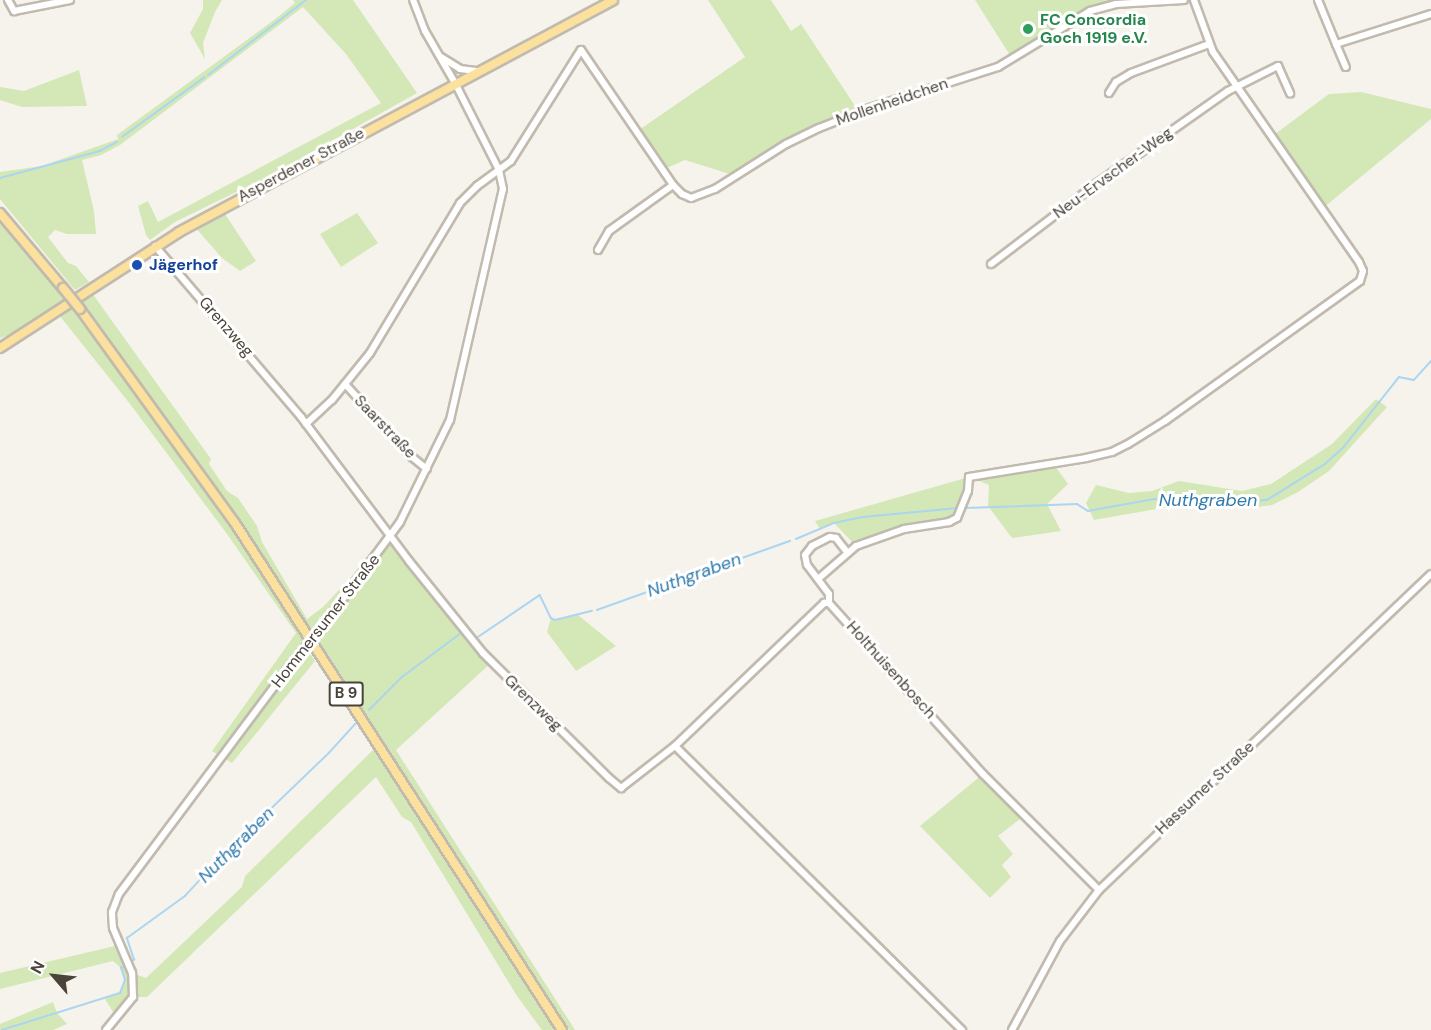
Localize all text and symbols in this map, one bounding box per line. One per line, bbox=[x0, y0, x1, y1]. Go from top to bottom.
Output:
place label: FC Concordia Goch 1919 e.V. bbox=[1040, 10, 1148, 48]
marker: FC Concordia Goch 1919 e.V. bbox=[1021, 22, 1035, 36]
street label: Mollenheidchen bbox=[833, 74, 951, 130]
street label: Neu-Ervscher-Weg bbox=[1050, 123, 1176, 223]
street label: Asperdener Straße bbox=[234, 124, 368, 206]
place label: Jägerhof bbox=[149, 255, 218, 275]
marker: Jägerhof bbox=[130, 258, 144, 272]
street label: Grenzweg bbox=[195, 293, 257, 361]
street label: Saarstraße bbox=[350, 391, 420, 463]
water label: Nuthgraben bbox=[1159, 489, 1257, 511]
water label: Nuthgraben bbox=[644, 548, 744, 602]
street label: Hommersumer Straße bbox=[268, 550, 384, 692]
street label: Holthuisenbosch bbox=[842, 617, 940, 723]
street label: Grenzweg bbox=[500, 671, 566, 735]
road number: B 9 bbox=[328, 682, 364, 706]
street label: Hassumer Straße bbox=[1152, 737, 1258, 839]
water label: Nuthgraben bbox=[194, 803, 278, 887]
north arrow bbox=[24, 946, 84, 1006]
text: N bbox=[26, 957, 50, 977]

